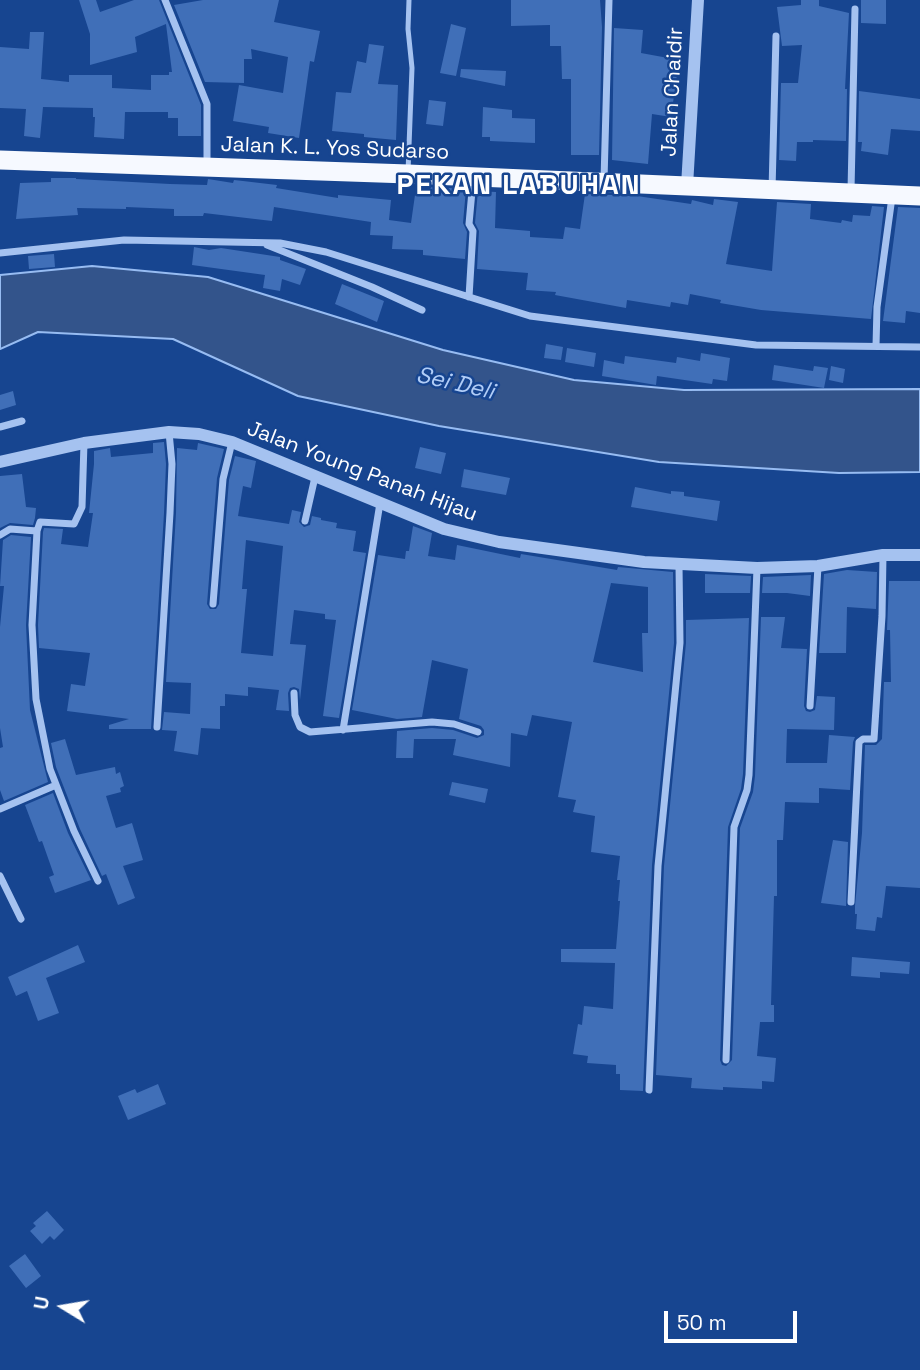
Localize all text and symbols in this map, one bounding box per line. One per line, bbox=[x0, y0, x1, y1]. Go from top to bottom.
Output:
street label: Jalan Chaidir bbox=[657, 27, 689, 157]
street label: Jalan K. L. Yos Sudarso bbox=[220, 132, 450, 166]
district label: PEKAN LABUHAN bbox=[398, 169, 640, 203]
water label: Sei Deli bbox=[413, 362, 497, 406]
street label: Jalan Young Panah Hijau bbox=[243, 416, 481, 528]
north arrow bbox=[28, 1272, 98, 1342]
text: U bbox=[28, 1294, 55, 1312]
scale bar bbox=[668, 1296, 801, 1340]
text: 50 m bbox=[677, 1309, 727, 1336]

